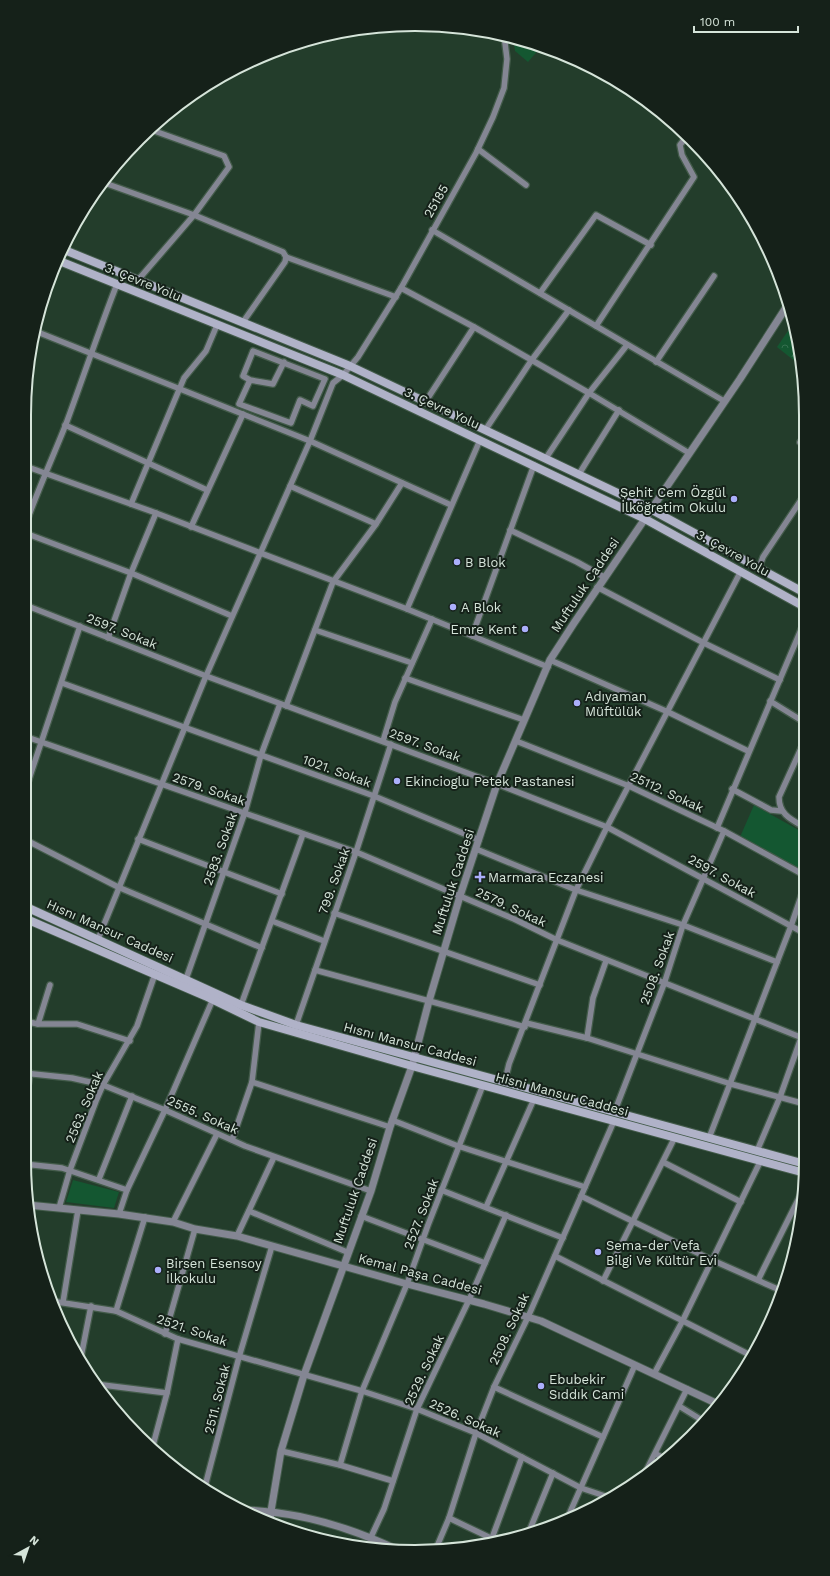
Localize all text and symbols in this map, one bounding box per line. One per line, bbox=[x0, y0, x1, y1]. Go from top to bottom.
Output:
scale bar bbox=[694, 8, 798, 34]
text: 100 m bbox=[700, 15, 735, 29]
street label: 25185 bbox=[421, 182, 451, 220]
street label: 3. Çevre Yolu bbox=[103, 260, 183, 304]
street label: 3. Çevre Yolu bbox=[402, 384, 482, 432]
place label: Şehit Cem Özgül İlköğretim Okulu bbox=[620, 485, 726, 515]
marker: Şehit Cem Özgül İlköğretim Okulu bbox=[729, 494, 739, 504]
street label: 3. Çevre Yolu bbox=[694, 527, 772, 579]
street label: Muftuluk Caddesi bbox=[548, 535, 622, 635]
place label: B Blok bbox=[465, 555, 506, 570]
marker: B Blok bbox=[452, 557, 462, 567]
place label: A Blok bbox=[461, 600, 502, 615]
marker: A Blok bbox=[448, 602, 458, 612]
street label: 2597. Sokak bbox=[84, 610, 160, 652]
place label: Emre Kent bbox=[450, 622, 518, 637]
marker: Emre Kent bbox=[520, 624, 530, 634]
place label: Adıyaman Müftülük bbox=[585, 689, 647, 719]
marker: Adıyaman Müftülük bbox=[572, 698, 582, 708]
street label: 2597. Sokak bbox=[387, 725, 463, 765]
street label: 1021. Sokak bbox=[301, 752, 374, 791]
street label: 2579. Sokak bbox=[170, 769, 248, 809]
street label: 25112. Sokak bbox=[628, 769, 706, 816]
place label: Ekincioglu Petek Pastanesi bbox=[405, 774, 574, 789]
marker: Ekincioglu Petek Pastanesi bbox=[392, 776, 402, 786]
street label: 2583. Sokak bbox=[200, 810, 240, 887]
street label: Muftuluk Caddesi bbox=[429, 827, 477, 937]
street label: 799. Sokak bbox=[315, 845, 353, 916]
street label: 2597. Sokak bbox=[686, 851, 759, 901]
place label: Marmara Eczanesi bbox=[488, 870, 604, 885]
marker: Marmara Eczanesi bbox=[475, 872, 485, 882]
street label: 2579. Sokak bbox=[473, 884, 549, 930]
street label: Hısnı Mansur Caddesi bbox=[44, 896, 176, 966]
street label: 2508. Sokak bbox=[637, 929, 677, 1007]
street label: Hısnı Mansur Caddesi bbox=[342, 1019, 478, 1069]
street label: 2563. Sokak bbox=[62, 1068, 106, 1145]
street label: Hisni Mansur Caddesi bbox=[494, 1069, 630, 1119]
street label: 2555. Sokak bbox=[165, 1093, 241, 1138]
street label: Muftuluk Caddesi bbox=[330, 1136, 380, 1246]
street label: 2527. Sokak bbox=[401, 1176, 442, 1251]
place label: Sema-der Vefa Bilgi Ve Kültür Evi bbox=[606, 1238, 717, 1268]
marker: Sema-der Vefa Bilgi Ve Kültür Evi bbox=[593, 1247, 603, 1257]
street label: Kemal Paşa Caddesi bbox=[357, 1250, 483, 1298]
place label: Birsen Esensoy İlkokulu bbox=[166, 1256, 262, 1286]
marker: Birsen Esensoy İlkokulu bbox=[153, 1265, 163, 1275]
street label: 2508. Sokak bbox=[486, 1290, 532, 1367]
street label: 2521. Sokak bbox=[155, 1311, 230, 1349]
street label: 2529. Sokak bbox=[401, 1332, 447, 1408]
street label: 2511. Sokak bbox=[201, 1362, 233, 1435]
place label: Ebubekir Sıddık Cami bbox=[549, 1372, 624, 1402]
marker: Ebubekir Sıddık Cami bbox=[536, 1381, 546, 1391]
street label: 2526. Sokak bbox=[427, 1396, 504, 1441]
north arrow bbox=[8, 1528, 48, 1568]
text: N bbox=[27, 1533, 41, 1548]

